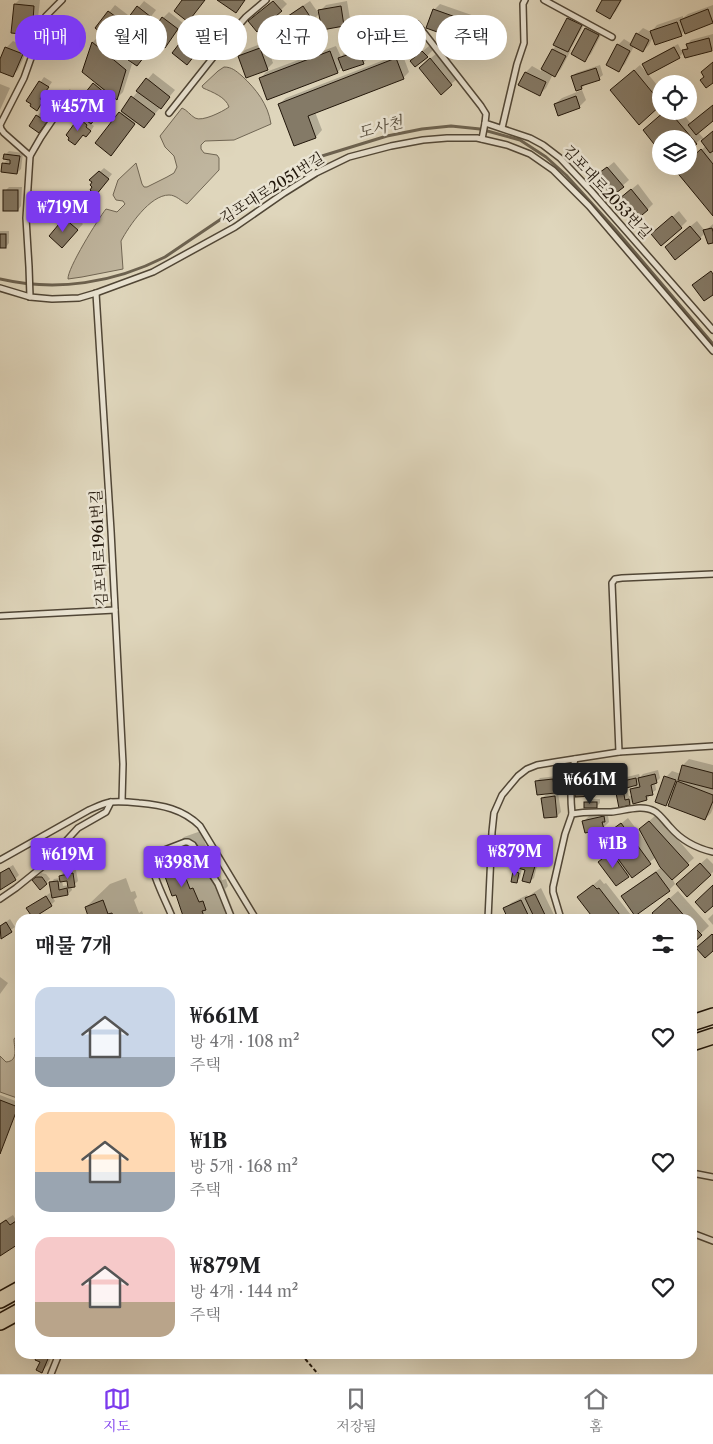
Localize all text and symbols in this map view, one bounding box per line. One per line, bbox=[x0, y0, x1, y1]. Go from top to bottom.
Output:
chip: 매매 bbox=[15, 15, 86, 60]
chip: 월세 bbox=[96, 15, 167, 60]
chip: 필터 bbox=[177, 15, 247, 60]
chip: 신규 bbox=[257, 15, 328, 60]
chip: 아파트 bbox=[338, 15, 426, 60]
chip: 주택 bbox=[436, 15, 507, 60]
map controls bbox=[652, 75, 697, 175]
button: locate bbox=[652, 75, 697, 120]
pin: ₩457M bbox=[43, 90, 113, 132]
text: ₩457M bbox=[51, 96, 105, 116]
water label: 도사천 bbox=[355, 111, 406, 143]
button: layers bbox=[652, 130, 697, 175]
street label: 김포대로2053번길 bbox=[559, 141, 656, 243]
street label: 김포대로2051번길 bbox=[216, 148, 327, 227]
pin: ₩719M bbox=[28, 190, 98, 233]
text: ₩719M bbox=[37, 197, 89, 217]
street label: 김포대로1961번길 bbox=[86, 489, 111, 607]
pin: ₩661M bbox=[555, 762, 625, 805]
text: ₩661M bbox=[564, 769, 616, 789]
pin: ₩1B bbox=[589, 826, 637, 869]
text: ₩1B bbox=[599, 833, 627, 853]
pin: ₩879M bbox=[480, 834, 550, 877]
pin: ₩619M bbox=[33, 838, 103, 880]
text: ₩879M bbox=[488, 841, 542, 861]
text: ₩619M bbox=[42, 844, 94, 864]
pin: ₩398M bbox=[147, 846, 217, 888]
text: ₩398M bbox=[155, 852, 209, 872]
icon: filters bbox=[649, 930, 677, 958]
text: 매물 7개 bbox=[35, 933, 112, 958]
text: ₩661M bbox=[190, 1003, 259, 1028]
icon: home bbox=[75, 1007, 135, 1067]
icon: heart bbox=[649, 1023, 677, 1051]
text: 방 4개 · 108 m² bbox=[190, 1031, 300, 1051]
text: 주택 bbox=[190, 1054, 221, 1074]
text: ₩1B bbox=[190, 1128, 227, 1153]
icon: home bbox=[75, 1132, 135, 1192]
icon: heart bbox=[649, 1148, 677, 1176]
text: 방 5개 · 168 m² bbox=[190, 1156, 298, 1176]
text: 주택 bbox=[190, 1179, 221, 1199]
text: ₩879M bbox=[190, 1253, 261, 1278]
icon: home bbox=[75, 1257, 135, 1317]
icon: heart bbox=[649, 1273, 677, 1301]
text: 방 4개 · 144 m² bbox=[190, 1281, 298, 1301]
text: 주택 bbox=[190, 1304, 221, 1324]
tab: 지도 bbox=[103, 1385, 131, 1435]
tab: 저장됨 bbox=[336, 1385, 377, 1435]
tab: 홈 bbox=[582, 1385, 610, 1435]

